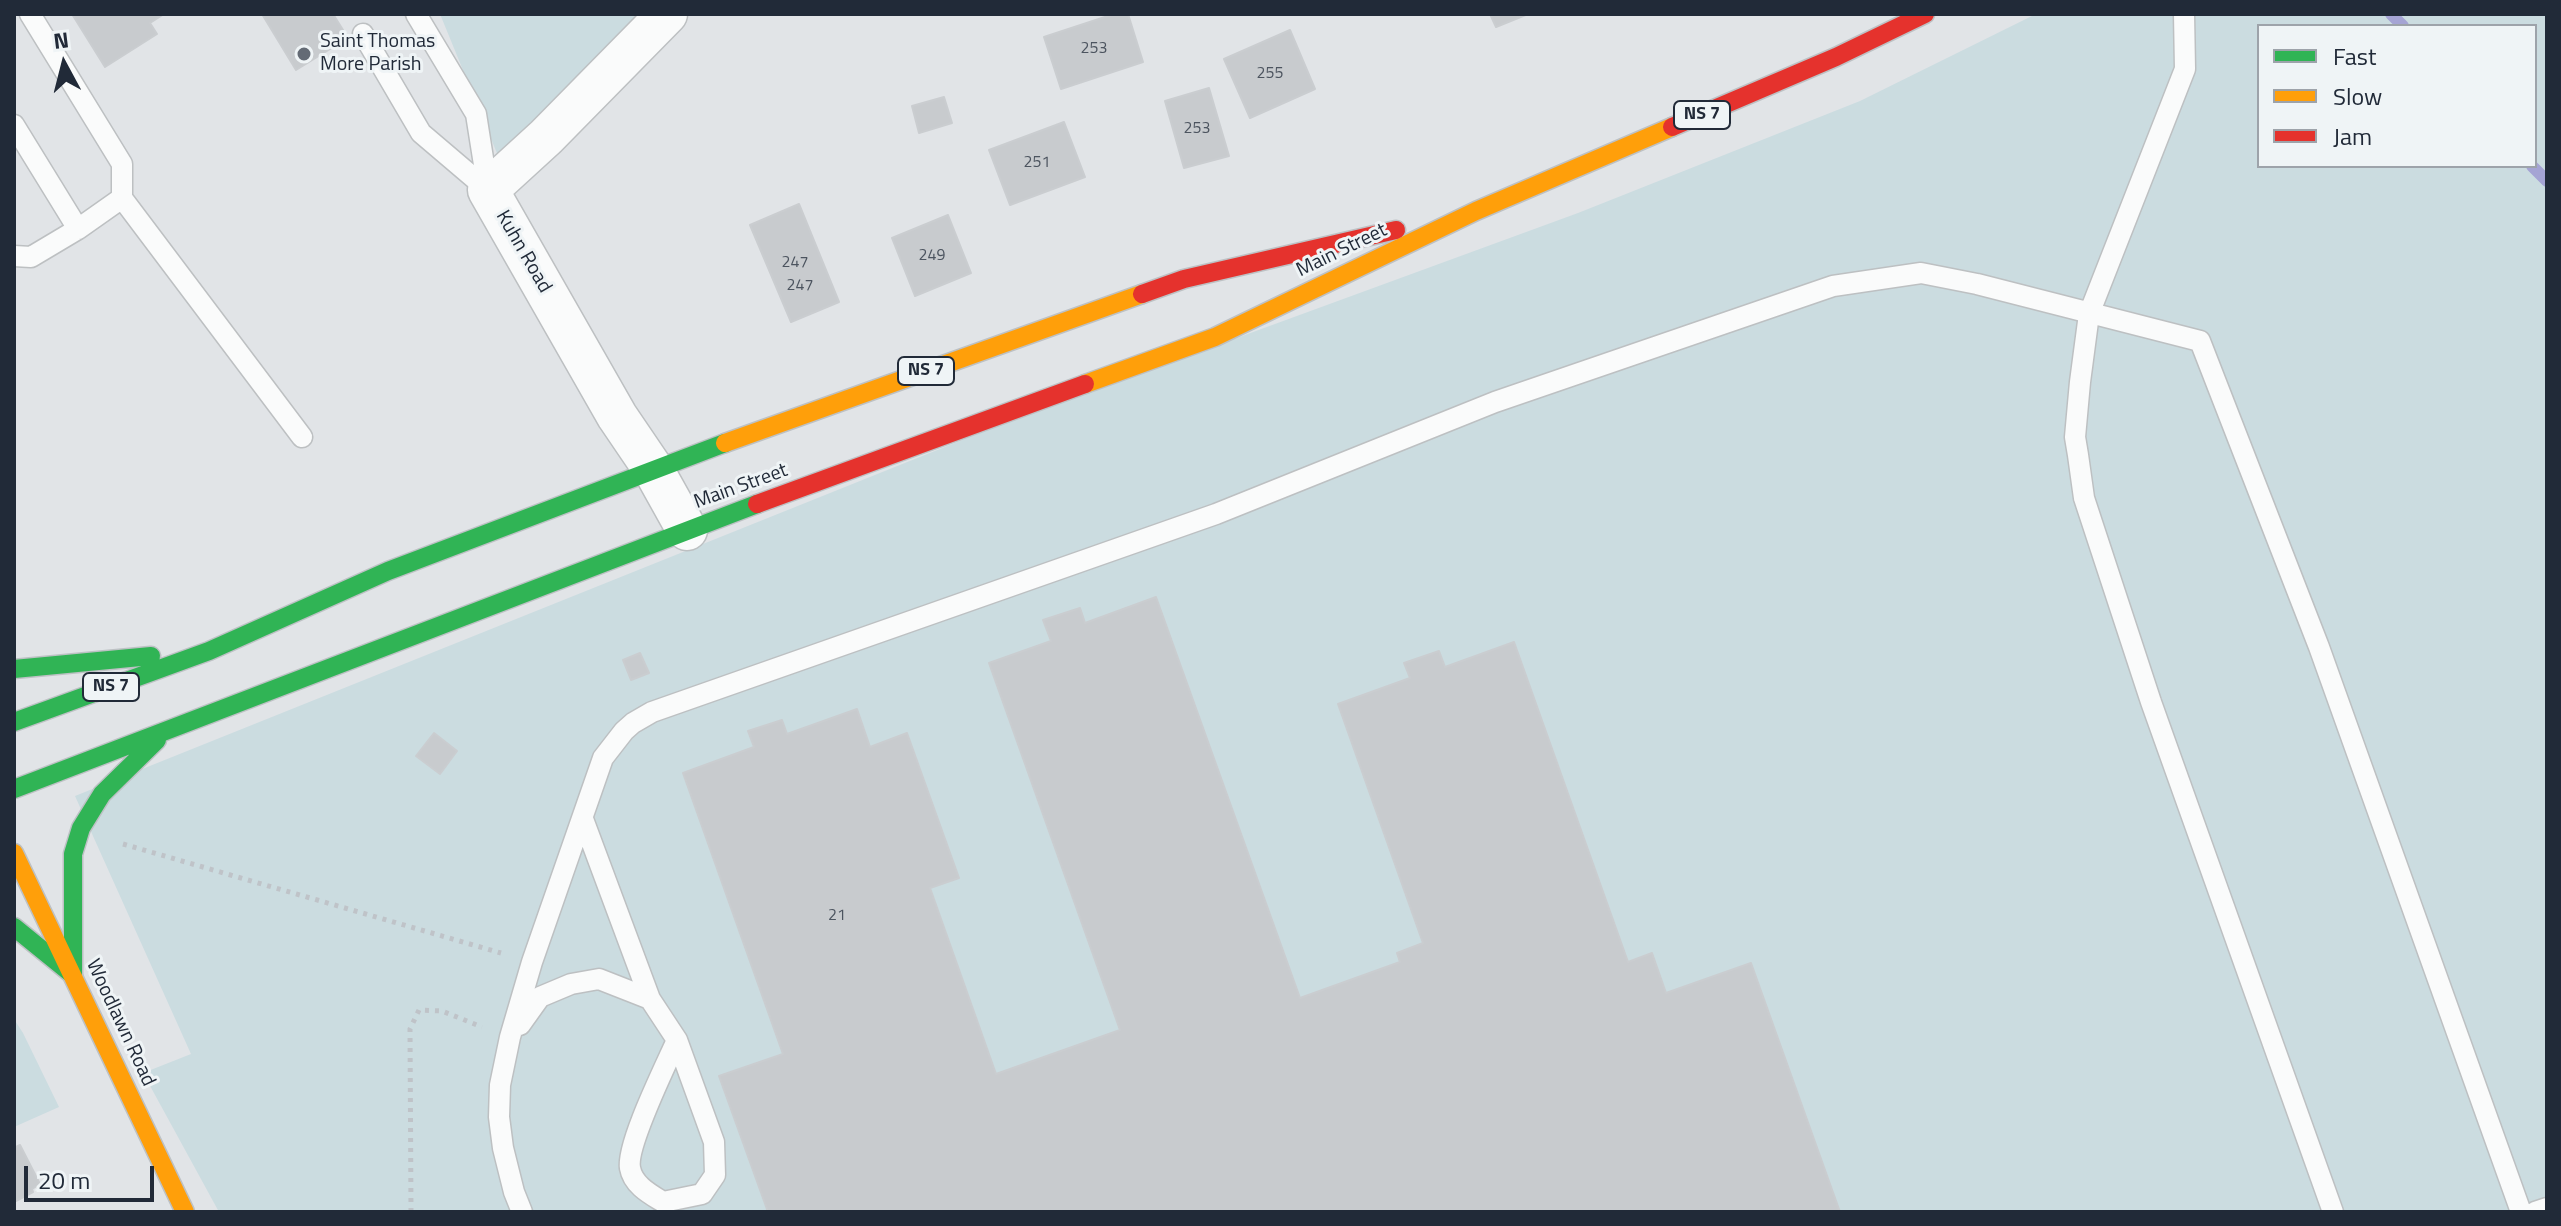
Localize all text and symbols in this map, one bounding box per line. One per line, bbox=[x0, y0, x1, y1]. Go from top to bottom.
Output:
text: N bbox=[51, 22, 71, 58]
north arrow bbox=[24, 24, 104, 104]
legend bbox=[2257, 24, 2537, 168]
place label: Saint Thomas More Parish bbox=[320, 30, 435, 77]
text: Fast bbox=[2333, 38, 2376, 74]
house number: 253 bbox=[1081, 39, 1107, 59]
marker: Saint Thomas More Parish bbox=[295, 45, 313, 63]
house number: 255 bbox=[1257, 64, 1283, 84]
text: Slow bbox=[2333, 78, 2382, 114]
road number: NS 7 bbox=[1674, 101, 1730, 129]
text: Jam bbox=[2333, 118, 2372, 154]
house number: 253 bbox=[1184, 119, 1210, 139]
house number: 251 bbox=[1024, 153, 1050, 173]
street label: Kuhn Road bbox=[490, 207, 556, 297]
street label: Main Street bbox=[1293, 219, 1391, 283]
house number: 249 bbox=[919, 246, 945, 266]
house number: 247 bbox=[782, 253, 808, 273]
house number: 247 bbox=[787, 276, 813, 296]
road number: NS 7 bbox=[898, 357, 954, 385]
street label: Main Street bbox=[691, 459, 791, 515]
road number: NS 7 bbox=[83, 673, 139, 701]
house number: 21 bbox=[828, 906, 846, 926]
street label: Woodlawn Road bbox=[80, 956, 160, 1090]
scale bar bbox=[28, 1150, 158, 1200]
text: 20 m bbox=[38, 1162, 90, 1198]

